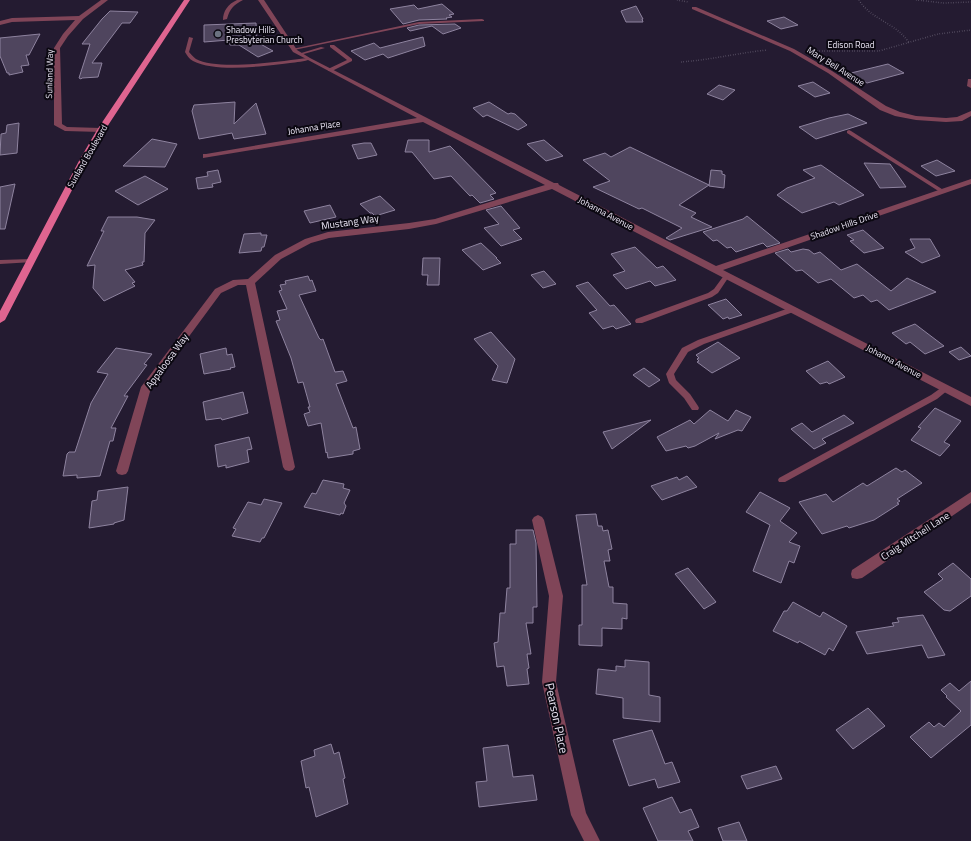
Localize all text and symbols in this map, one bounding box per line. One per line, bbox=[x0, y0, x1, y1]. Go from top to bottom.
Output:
place label: Shadow Hills Presbyterian Church bbox=[226, 23, 303, 46]
marker: Shadow Hills Presbyterian Church bbox=[213, 29, 223, 39]
street label: Edison Road bbox=[828, 38, 875, 51]
street label: Mary Bell Avenue bbox=[805, 43, 868, 89]
street label: Sunland Way bbox=[42, 49, 56, 99]
street label: Johanna Place bbox=[287, 116, 342, 138]
street label: Sunland Boulevard bbox=[64, 122, 110, 190]
street label: Johanna Avenue bbox=[576, 193, 636, 233]
street label: Shadow Hills Drive bbox=[809, 207, 880, 243]
street label: Mustang Way bbox=[320, 211, 380, 233]
street label: Appaloosa Way bbox=[142, 330, 192, 392]
street label: Johanna Avenue bbox=[864, 341, 924, 381]
street label: Craig Mitchell Lane bbox=[878, 508, 952, 564]
street label: Pearson Place bbox=[540, 681, 574, 755]

